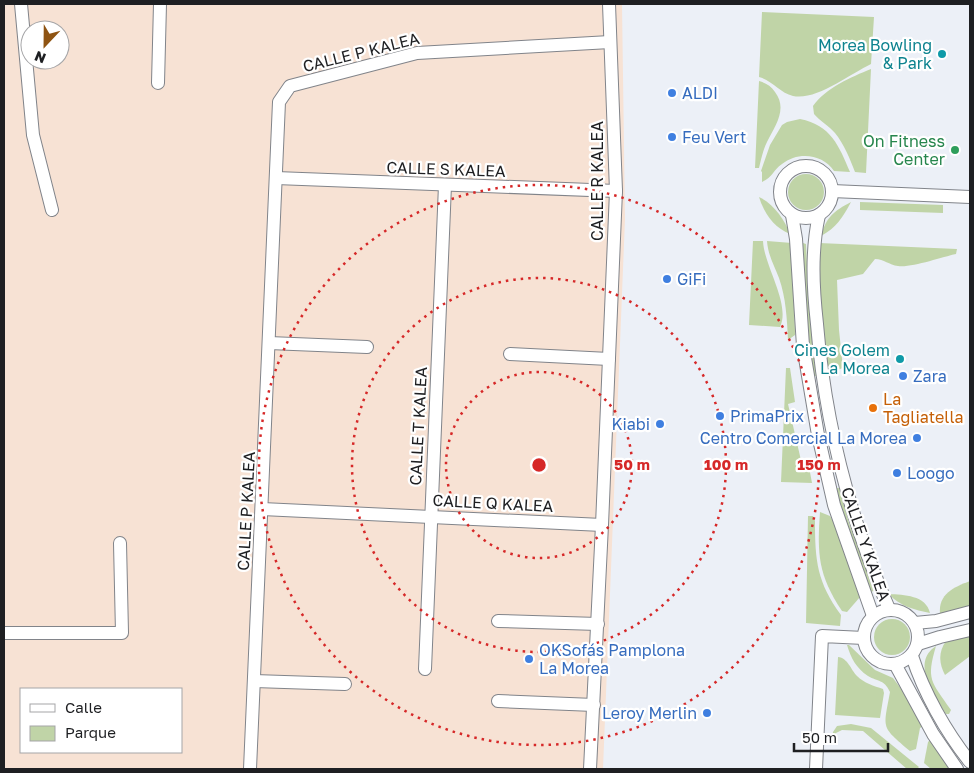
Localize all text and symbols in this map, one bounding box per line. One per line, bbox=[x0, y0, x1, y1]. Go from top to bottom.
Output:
north arrow bbox=[20, 20, 70, 70]
street label: CALLE P KALEA bbox=[301, 28, 422, 76]
place label: Morea Bowling & Park bbox=[818, 35, 932, 73]
text: N bbox=[32, 48, 48, 67]
marker: Morea Bowling & Park bbox=[936, 48, 948, 60]
place label: ALDI bbox=[682, 83, 718, 103]
marker: ALDI bbox=[666, 87, 678, 99]
street label: CALLE R KALEA bbox=[587, 121, 607, 241]
place label: Feu Vert bbox=[682, 127, 746, 147]
marker: Feu Vert bbox=[666, 131, 678, 143]
place label: On Fitness Center bbox=[863, 131, 945, 169]
marker: On Fitness Center bbox=[949, 144, 961, 156]
street label: CALLE S KALEA bbox=[386, 157, 506, 181]
place label: GiFi bbox=[677, 269, 706, 289]
marker: GiFi bbox=[661, 273, 673, 285]
place label: Cines Golem La Morea bbox=[794, 340, 890, 378]
marker: Cines Golem La Morea bbox=[894, 353, 906, 365]
street label: CALLE T KALEA bbox=[405, 366, 431, 486]
place label: Zara bbox=[913, 366, 947, 386]
marker: Zara bbox=[897, 370, 909, 382]
place label: La Tagliatella bbox=[883, 389, 964, 427]
marker: La Tagliatella bbox=[867, 402, 879, 414]
place label: PrimaPrix bbox=[730, 406, 804, 426]
marker: PrimaPrix bbox=[714, 410, 726, 422]
place label: Kiabi bbox=[612, 414, 650, 434]
marker: Kiabi bbox=[654, 418, 666, 430]
place label: Centro Comercial La Morea bbox=[700, 428, 907, 448]
marker: Centro Comercial La Morea bbox=[911, 432, 923, 444]
street label: CALLE P KALEA bbox=[233, 451, 259, 571]
text: 50 m bbox=[614, 455, 650, 473]
text: 100 m bbox=[704, 455, 748, 473]
text: 150 m bbox=[797, 455, 841, 473]
centre of rings bbox=[530, 456, 548, 474]
place label: Loogo bbox=[907, 463, 955, 483]
marker: Loogo bbox=[891, 467, 903, 479]
street label: CALLE Y KALEA bbox=[837, 484, 895, 604]
street label: CALLE Q KALEA bbox=[432, 490, 554, 516]
place label: OKSofás Pamplona La Morea bbox=[539, 640, 685, 678]
marker: OKSofás Pamplona La Morea bbox=[523, 653, 535, 665]
legend bbox=[20, 688, 182, 753]
text: Calle bbox=[65, 698, 102, 716]
place label: Leroy Merlin bbox=[602, 703, 697, 723]
marker: Leroy Merlin bbox=[701, 707, 713, 719]
scale bar bbox=[794, 720, 888, 752]
text: Parque bbox=[65, 723, 116, 741]
text: 50 m bbox=[802, 728, 837, 746]

